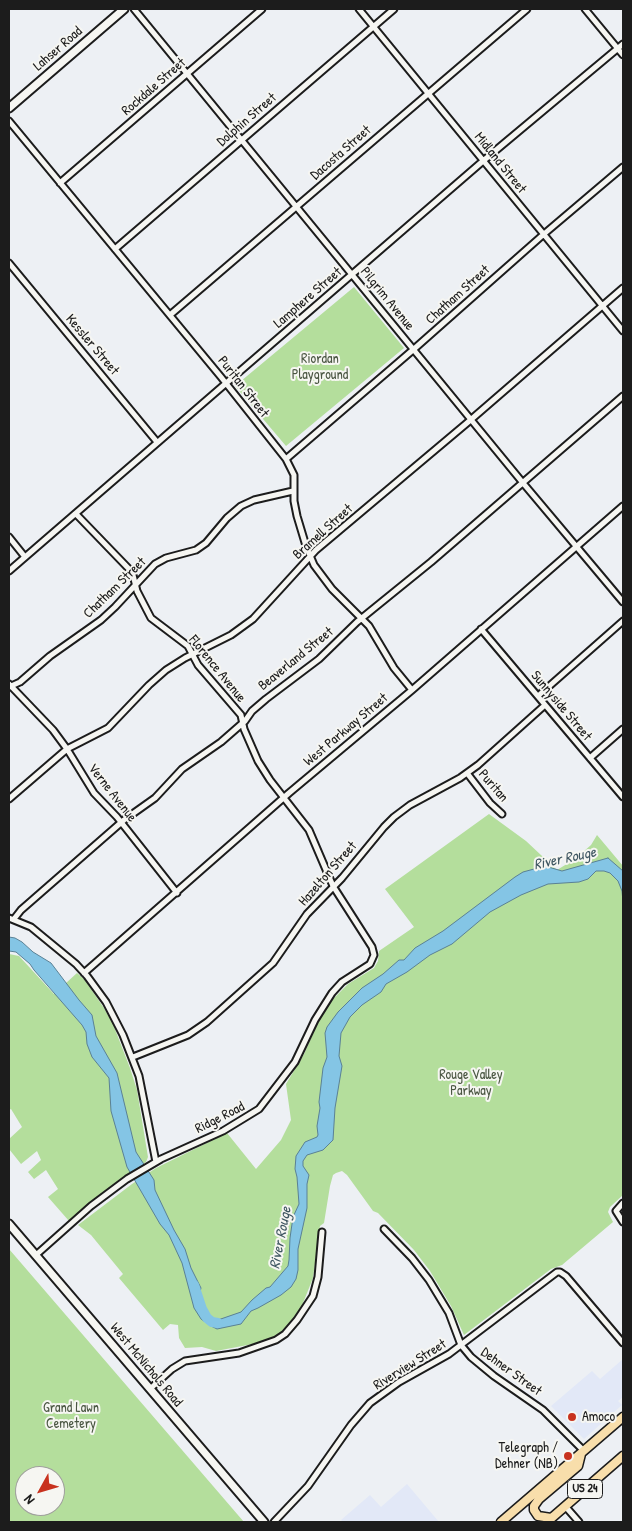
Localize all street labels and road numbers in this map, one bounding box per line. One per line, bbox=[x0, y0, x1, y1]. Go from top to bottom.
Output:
street label: Lahser Road bbox=[30, 23, 86, 75]
street label: Rockdale Street bbox=[119, 55, 189, 119]
street label: Dolphin Street bbox=[214, 90, 280, 150]
street label: Dacosta Street bbox=[307, 122, 375, 184]
street label: Midland Street bbox=[470, 129, 530, 197]
street label: Chatham Street bbox=[422, 262, 494, 328]
street label: Lamphere Street bbox=[271, 264, 345, 332]
street label: Pilgrim Avenue bbox=[356, 264, 418, 334]
street label: Kessler Street bbox=[62, 311, 122, 379]
street label: Puritan Street bbox=[214, 353, 272, 421]
street label: Bramell Street bbox=[290, 501, 356, 563]
street label: Chatham Street bbox=[80, 554, 150, 622]
street label: Beaverland Street bbox=[255, 624, 337, 694]
street label: Florence Avenue bbox=[185, 632, 249, 706]
street label: Sunnyside Street bbox=[527, 668, 595, 744]
street label: West Parkway Street bbox=[300, 690, 392, 770]
street label: Verne Avenue bbox=[84, 760, 140, 826]
street label: Puritan bbox=[474, 766, 512, 806]
street label: Hazelton Street bbox=[295, 838, 361, 910]
street label: Ridge Road bbox=[193, 1099, 247, 1137]
street label: West McNichols Road bbox=[106, 1320, 186, 1410]
street label: Riverview Street bbox=[371, 1336, 449, 1394]
street label: Dehner Street bbox=[477, 1344, 545, 1400]
road number: US 24 bbox=[568, 1480, 602, 1498]

